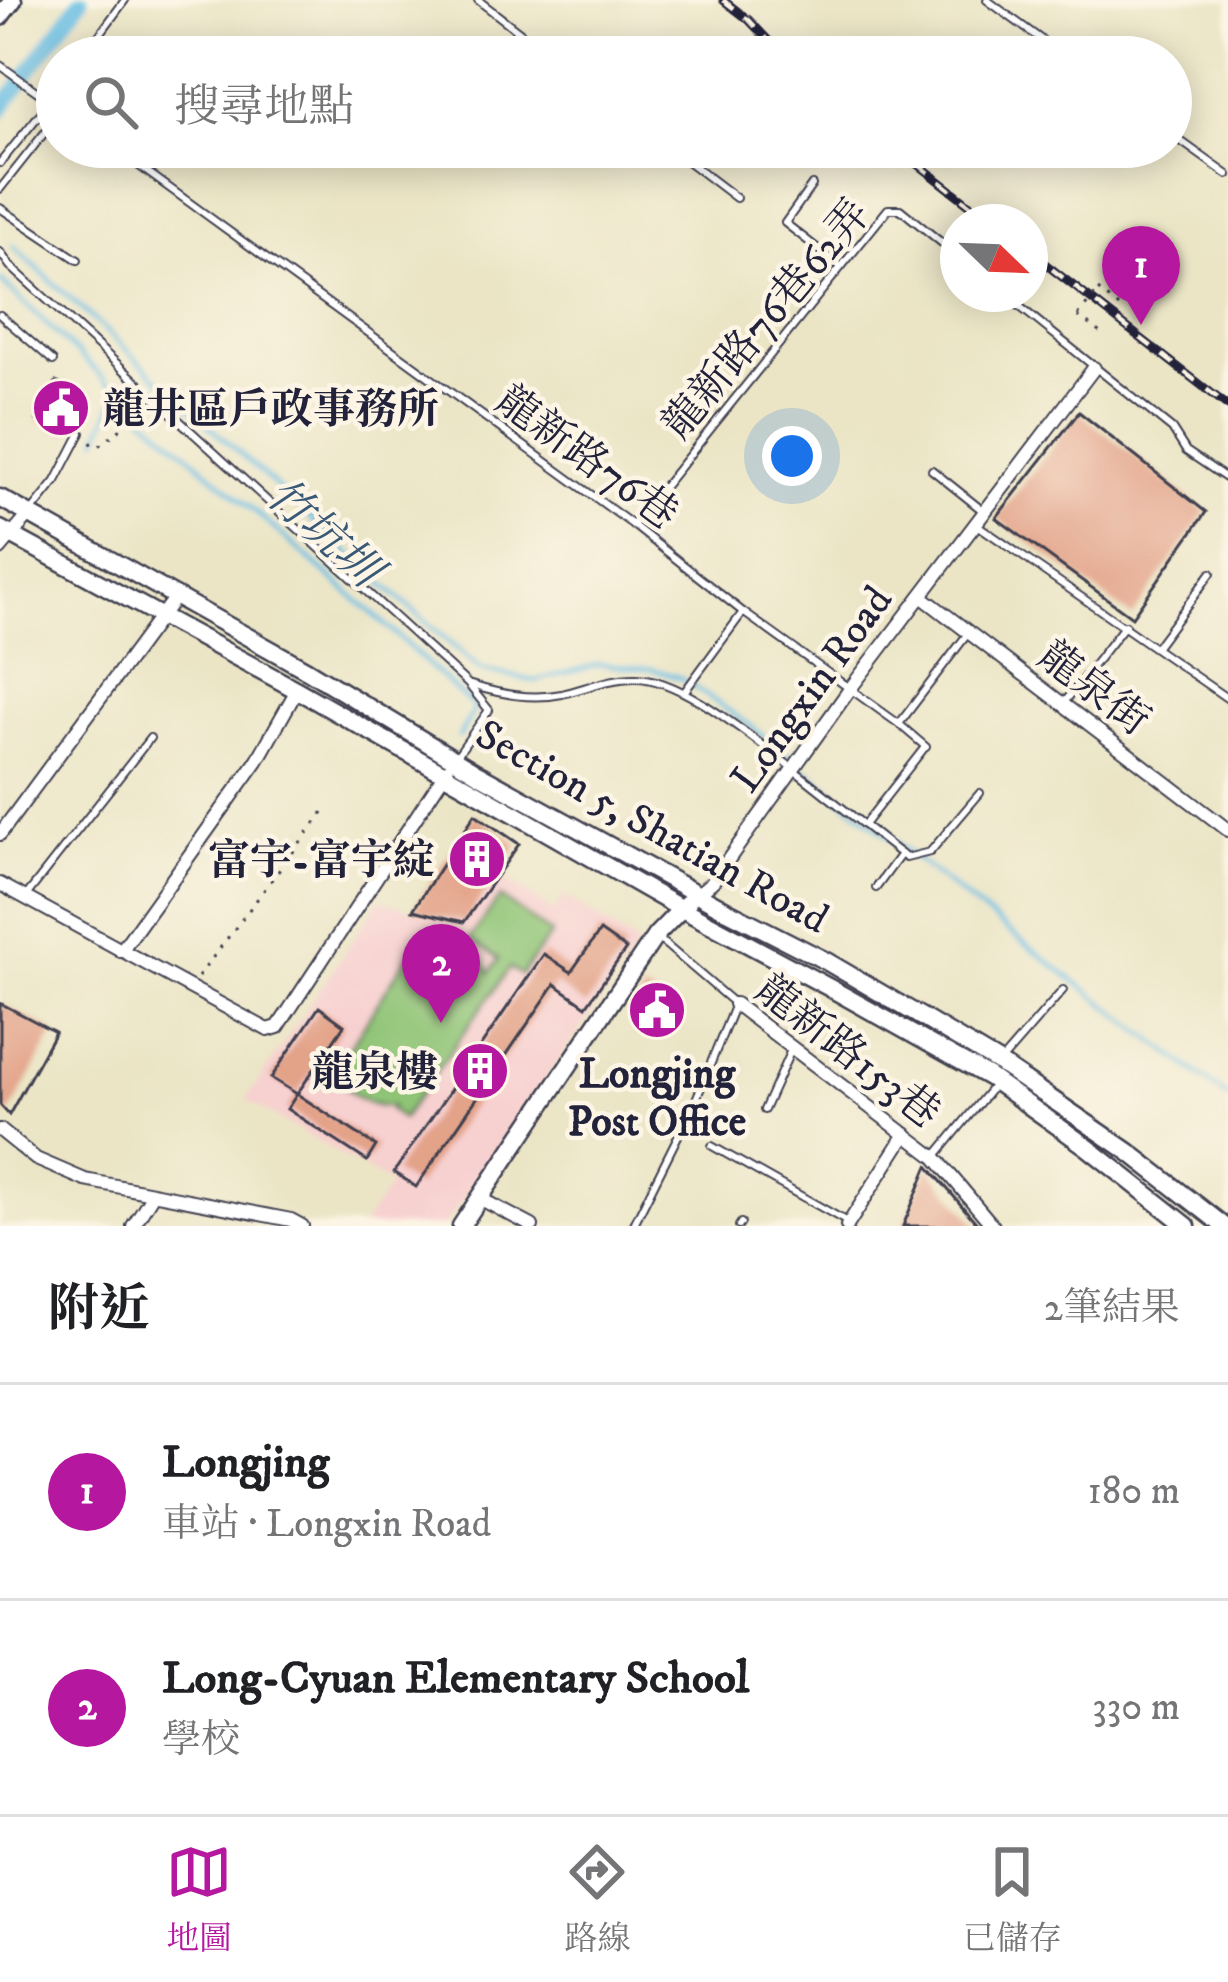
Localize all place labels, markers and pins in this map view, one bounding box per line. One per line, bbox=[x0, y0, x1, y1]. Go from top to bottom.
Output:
pin: 1 bbox=[1102, 226, 1180, 325]
public building icon: 龍井區戶政事務所 bbox=[30, 377, 92, 439]
place label: 龍井區戶政事務所 bbox=[103, 385, 439, 437]
building icon: 富宇-富宇綻 bbox=[446, 828, 508, 890]
place label: 富宇-富宇綻 bbox=[208, 836, 435, 888]
pin: 2 bbox=[402, 924, 480, 1023]
public building icon: Longjing Post Office bbox=[626, 979, 688, 1041]
building icon: 龍泉樓 bbox=[449, 1040, 511, 1102]
place label: 龍泉樓 bbox=[312, 1048, 438, 1100]
place label: Longjing Post Office bbox=[568, 1049, 746, 1149]

